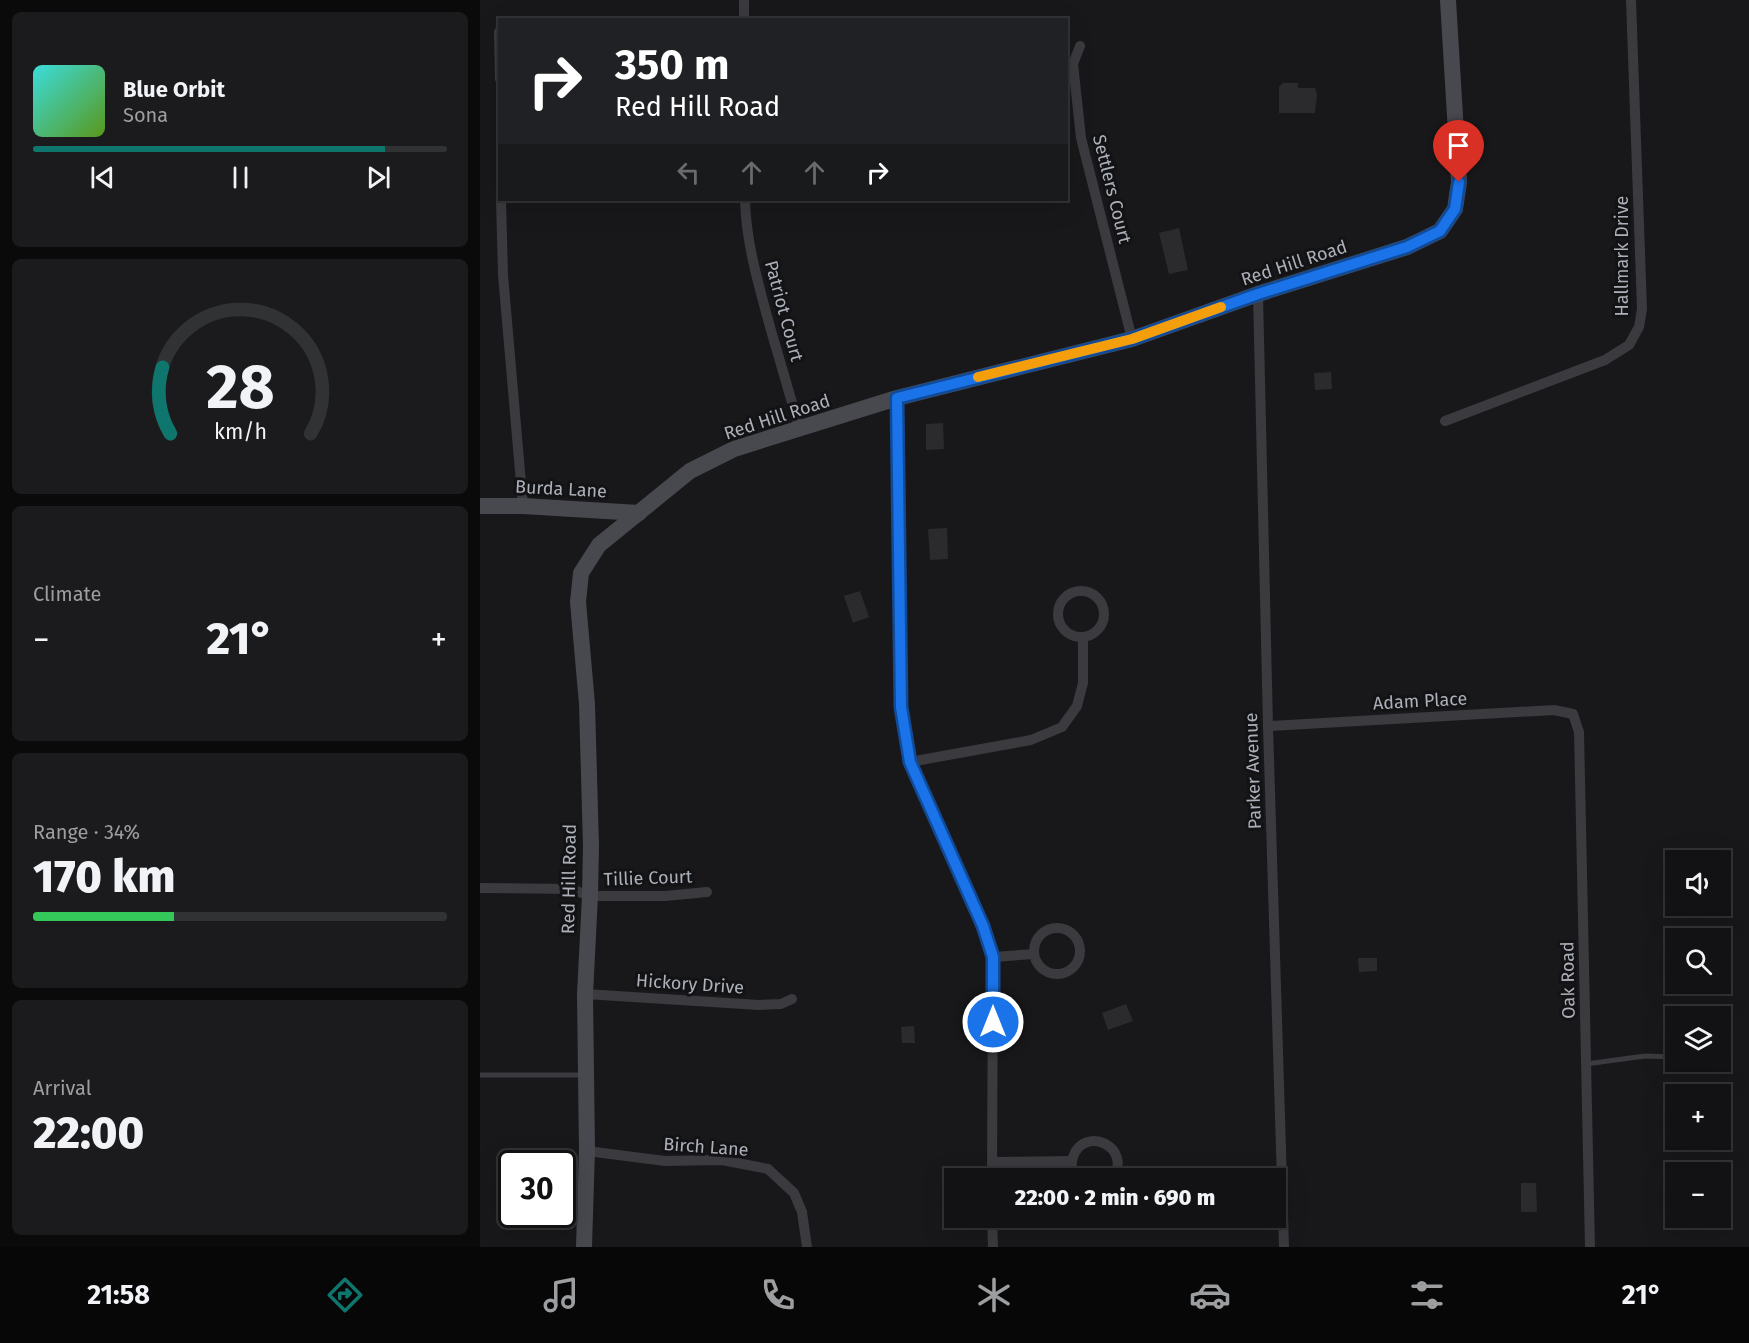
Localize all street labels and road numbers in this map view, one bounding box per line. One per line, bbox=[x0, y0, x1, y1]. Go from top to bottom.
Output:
street label: Settlers Court bbox=[1088, 132, 1136, 246]
street label: Hallmark Drive bbox=[1611, 196, 1633, 316]
street label: Red Hill Road bbox=[1238, 236, 1350, 290]
street label: Patriot Court bbox=[760, 258, 808, 364]
street label: Red Hill Road bbox=[721, 390, 833, 444]
street label: Burda Lane bbox=[514, 476, 608, 502]
street label: Adam Place bbox=[1372, 688, 1468, 714]
street label: Parker Avenue bbox=[1240, 712, 1266, 830]
street label: Red Hill Road bbox=[557, 824, 581, 934]
street label: Tillie Court bbox=[603, 865, 693, 891]
street label: Oak Road bbox=[1556, 941, 1580, 1019]
street label: Hickory Drive bbox=[635, 969, 745, 999]
street label: Birch Lane bbox=[663, 1133, 749, 1161]

